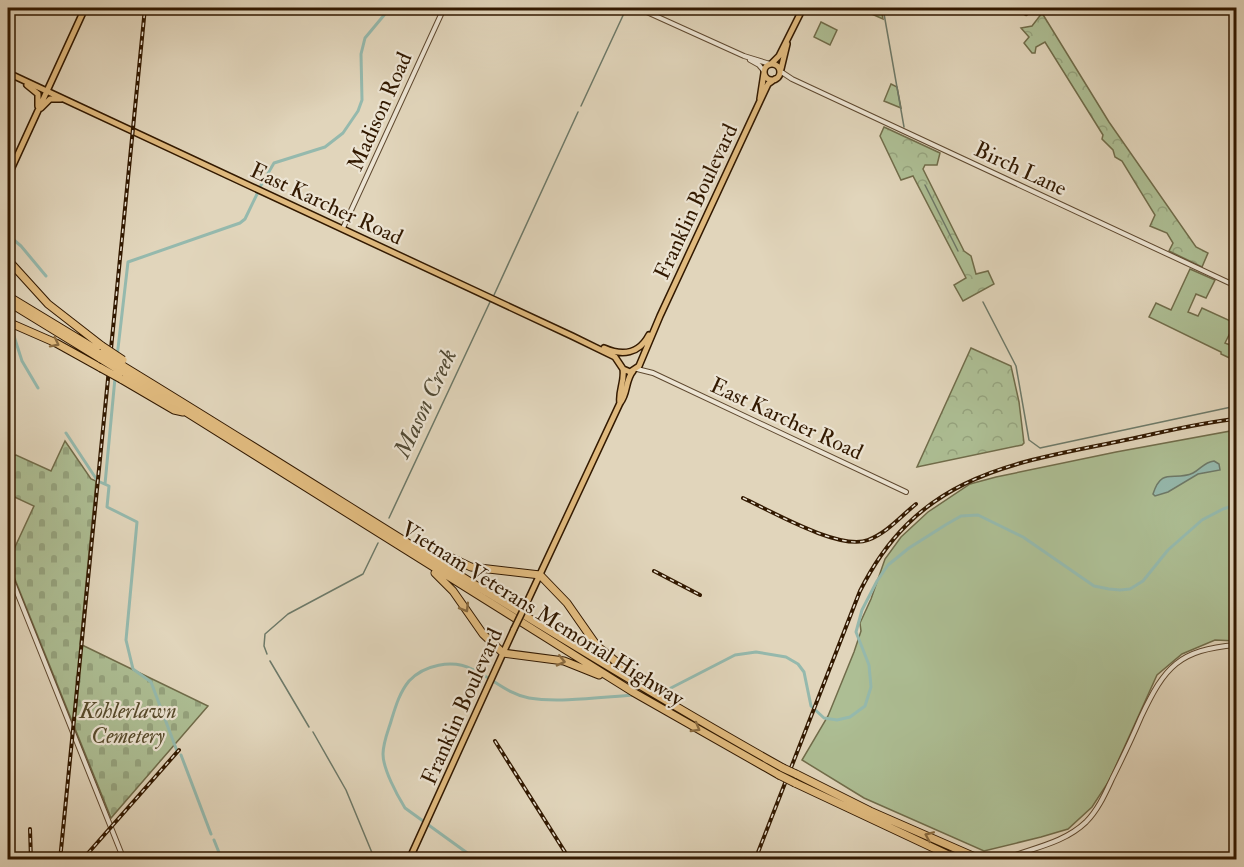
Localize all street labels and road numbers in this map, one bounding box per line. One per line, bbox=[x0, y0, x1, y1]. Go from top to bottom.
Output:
street label: Madison Road bbox=[341, 48, 419, 175]
street label: Franklin Boulevard bbox=[648, 119, 744, 284]
street label: Birch Lane bbox=[970, 135, 1071, 202]
street label: East Karcher Road bbox=[246, 156, 407, 252]
street label: East Karcher Road bbox=[706, 371, 867, 467]
street label: Vietnam Veterans Memorial Highway bbox=[396, 515, 690, 713]
street label: Franklin Boulevard bbox=[415, 624, 509, 789]

